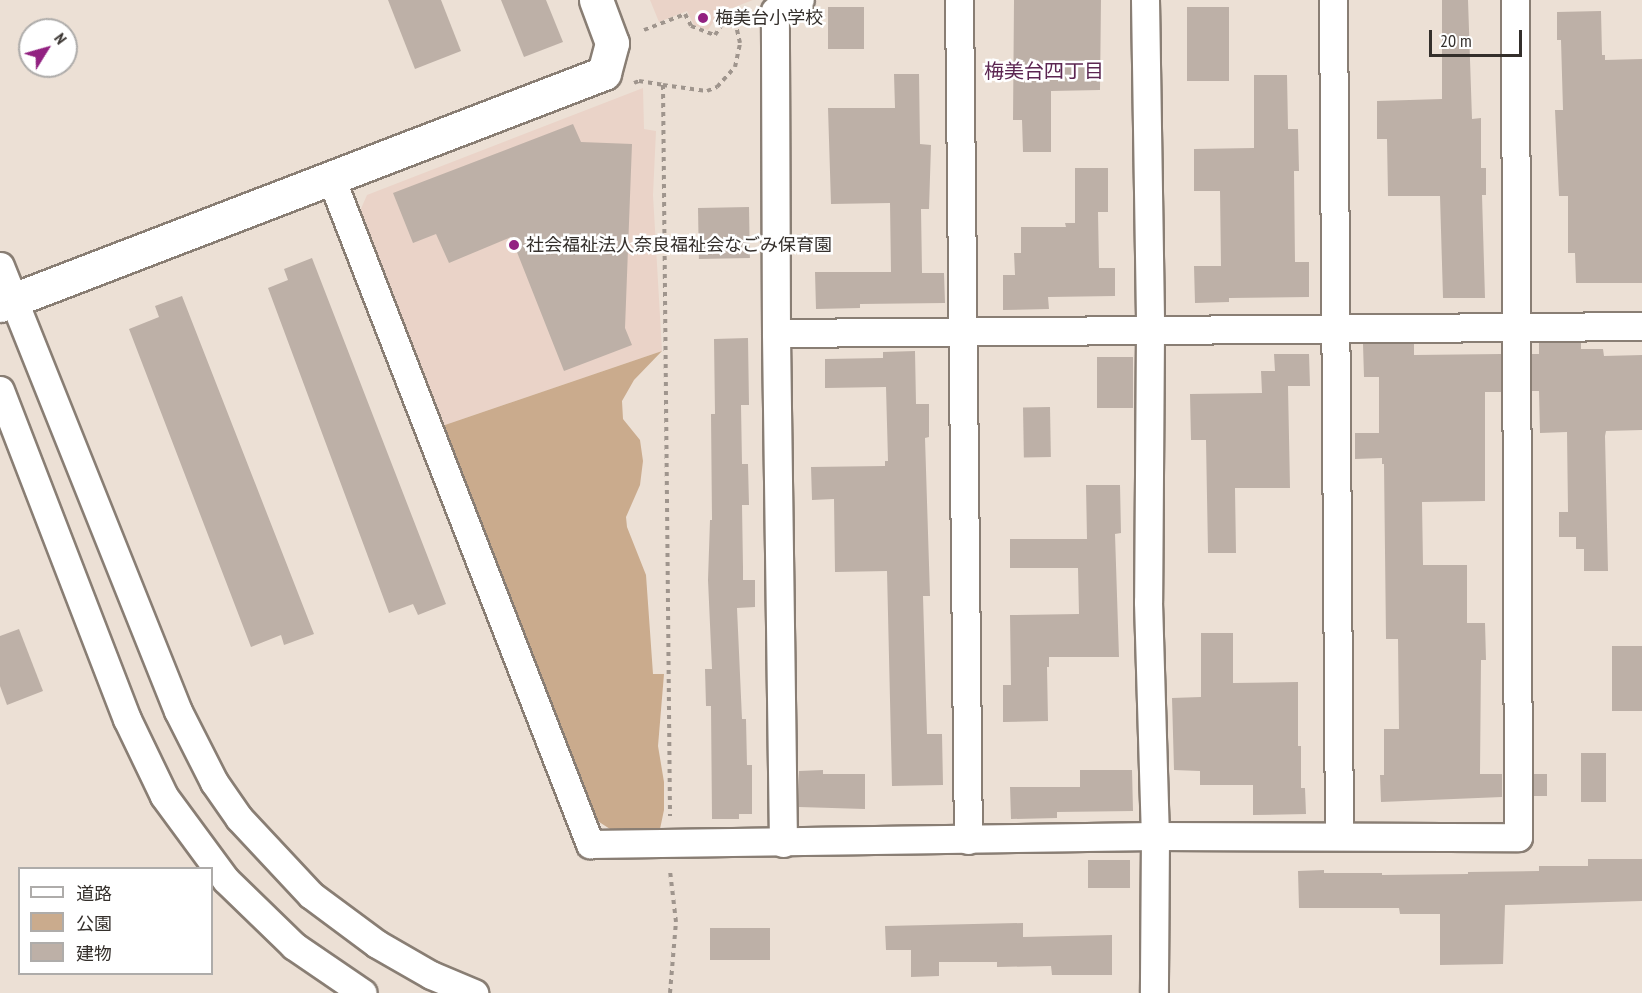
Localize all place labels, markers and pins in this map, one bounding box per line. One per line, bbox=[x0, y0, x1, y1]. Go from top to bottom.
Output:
place label: 梅美台小学校 bbox=[715, 7, 823, 29]
marker: 梅美台小学校 bbox=[696, 11, 710, 25]
place label: 社会福祉法人奈良福祉会なごみ保育園 bbox=[526, 234, 832, 256]
marker: 社会福祉法人奈良福祉会なごみ保育園 bbox=[507, 238, 521, 252]

